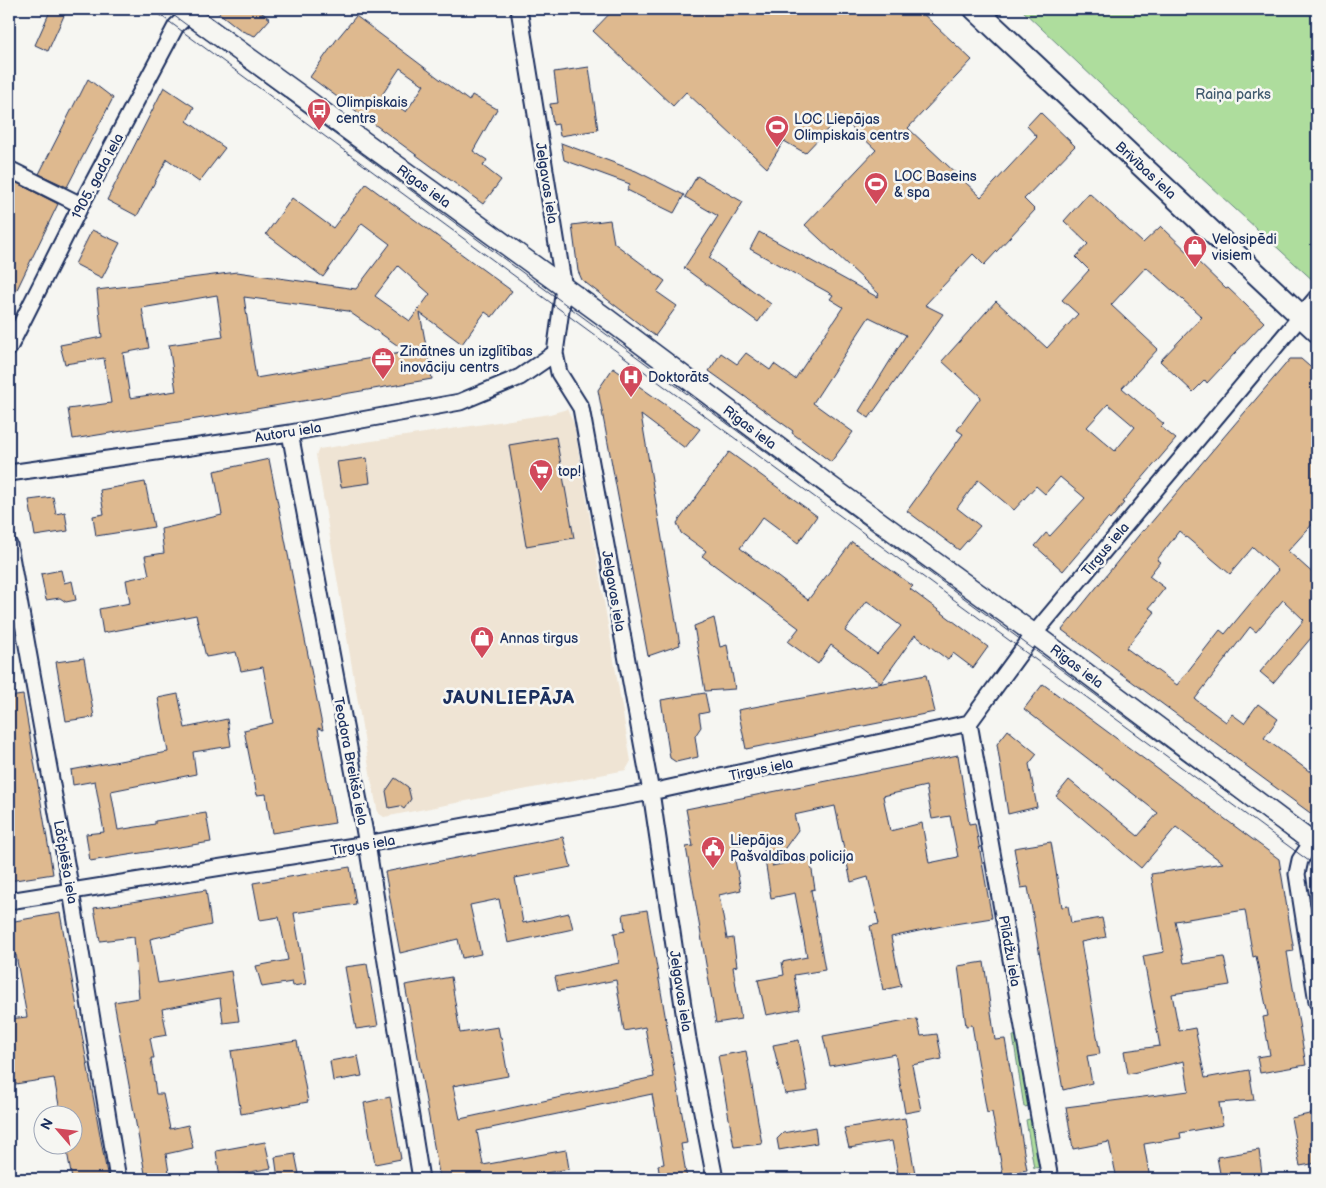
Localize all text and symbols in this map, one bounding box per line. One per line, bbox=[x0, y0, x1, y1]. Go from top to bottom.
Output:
park label: Raiņa parks bbox=[1195, 86, 1271, 103]
place label: Olimpiskais centrs bbox=[336, 94, 408, 127]
bus stop icon: Olimpiskais centrs bbox=[306, 97, 332, 131]
place label: LOC Liepājas Olimpiskais centrs bbox=[794, 111, 909, 144]
sports icon: LOC Liepājas Olimpiskais centrs bbox=[764, 114, 790, 148]
street label: 1905. gada iela bbox=[68, 130, 127, 222]
street label: Brīvības iela bbox=[1112, 138, 1180, 203]
street label: Jelgavas iela bbox=[532, 141, 561, 225]
street label: Rīgas iela bbox=[393, 161, 454, 212]
place label: LOC Baseins & spa bbox=[894, 168, 977, 201]
sports icon: LOC Baseins & spa bbox=[863, 171, 889, 205]
place label: Velosipēdi visiem bbox=[1211, 231, 1277, 264]
shop icon: Velosipēdi visiem bbox=[1182, 234, 1208, 268]
place label: Zinātnes un izglītības inovāciju centrs bbox=[399, 343, 533, 376]
office icon: Zinātnes un izglītības inovāciju centrs bbox=[370, 346, 396, 380]
hospital icon: Doktorāts bbox=[618, 364, 644, 398]
place label: Doktorāts bbox=[648, 369, 709, 386]
street label: Rīgas iela bbox=[720, 402, 780, 453]
street label: Autoru iela bbox=[254, 419, 323, 446]
supermarket icon: top! bbox=[528, 458, 554, 492]
place label: top! bbox=[558, 463, 581, 480]
street label: Tirgus iela bbox=[1078, 519, 1133, 580]
street label: Jelgavas iela bbox=[598, 549, 629, 633]
shop icon: Annas tirgus bbox=[469, 625, 495, 659]
place label: Annas tirgus bbox=[500, 630, 578, 647]
street label: Rīgas iela bbox=[1047, 641, 1107, 692]
district label: JAUNLIEPĀJA bbox=[443, 687, 575, 710]
street label: Teodora Breikša iela bbox=[330, 695, 371, 827]
street label: Tirgus iela bbox=[728, 754, 795, 785]
street label: Lāčplēša iela bbox=[50, 819, 81, 905]
street label: Tirgus iela bbox=[330, 831, 397, 860]
place label: Liepājas Pašvaldības policija bbox=[730, 832, 854, 865]
public building icon: Liepājas Pašvaldības policija bbox=[700, 835, 726, 869]
street label: Pīlādžu iela bbox=[995, 914, 1024, 988]
street label: Jelgavas iela bbox=[666, 949, 695, 1033]
north arrow bbox=[32, 1106, 82, 1156]
text: N bbox=[37, 1115, 57, 1133]

